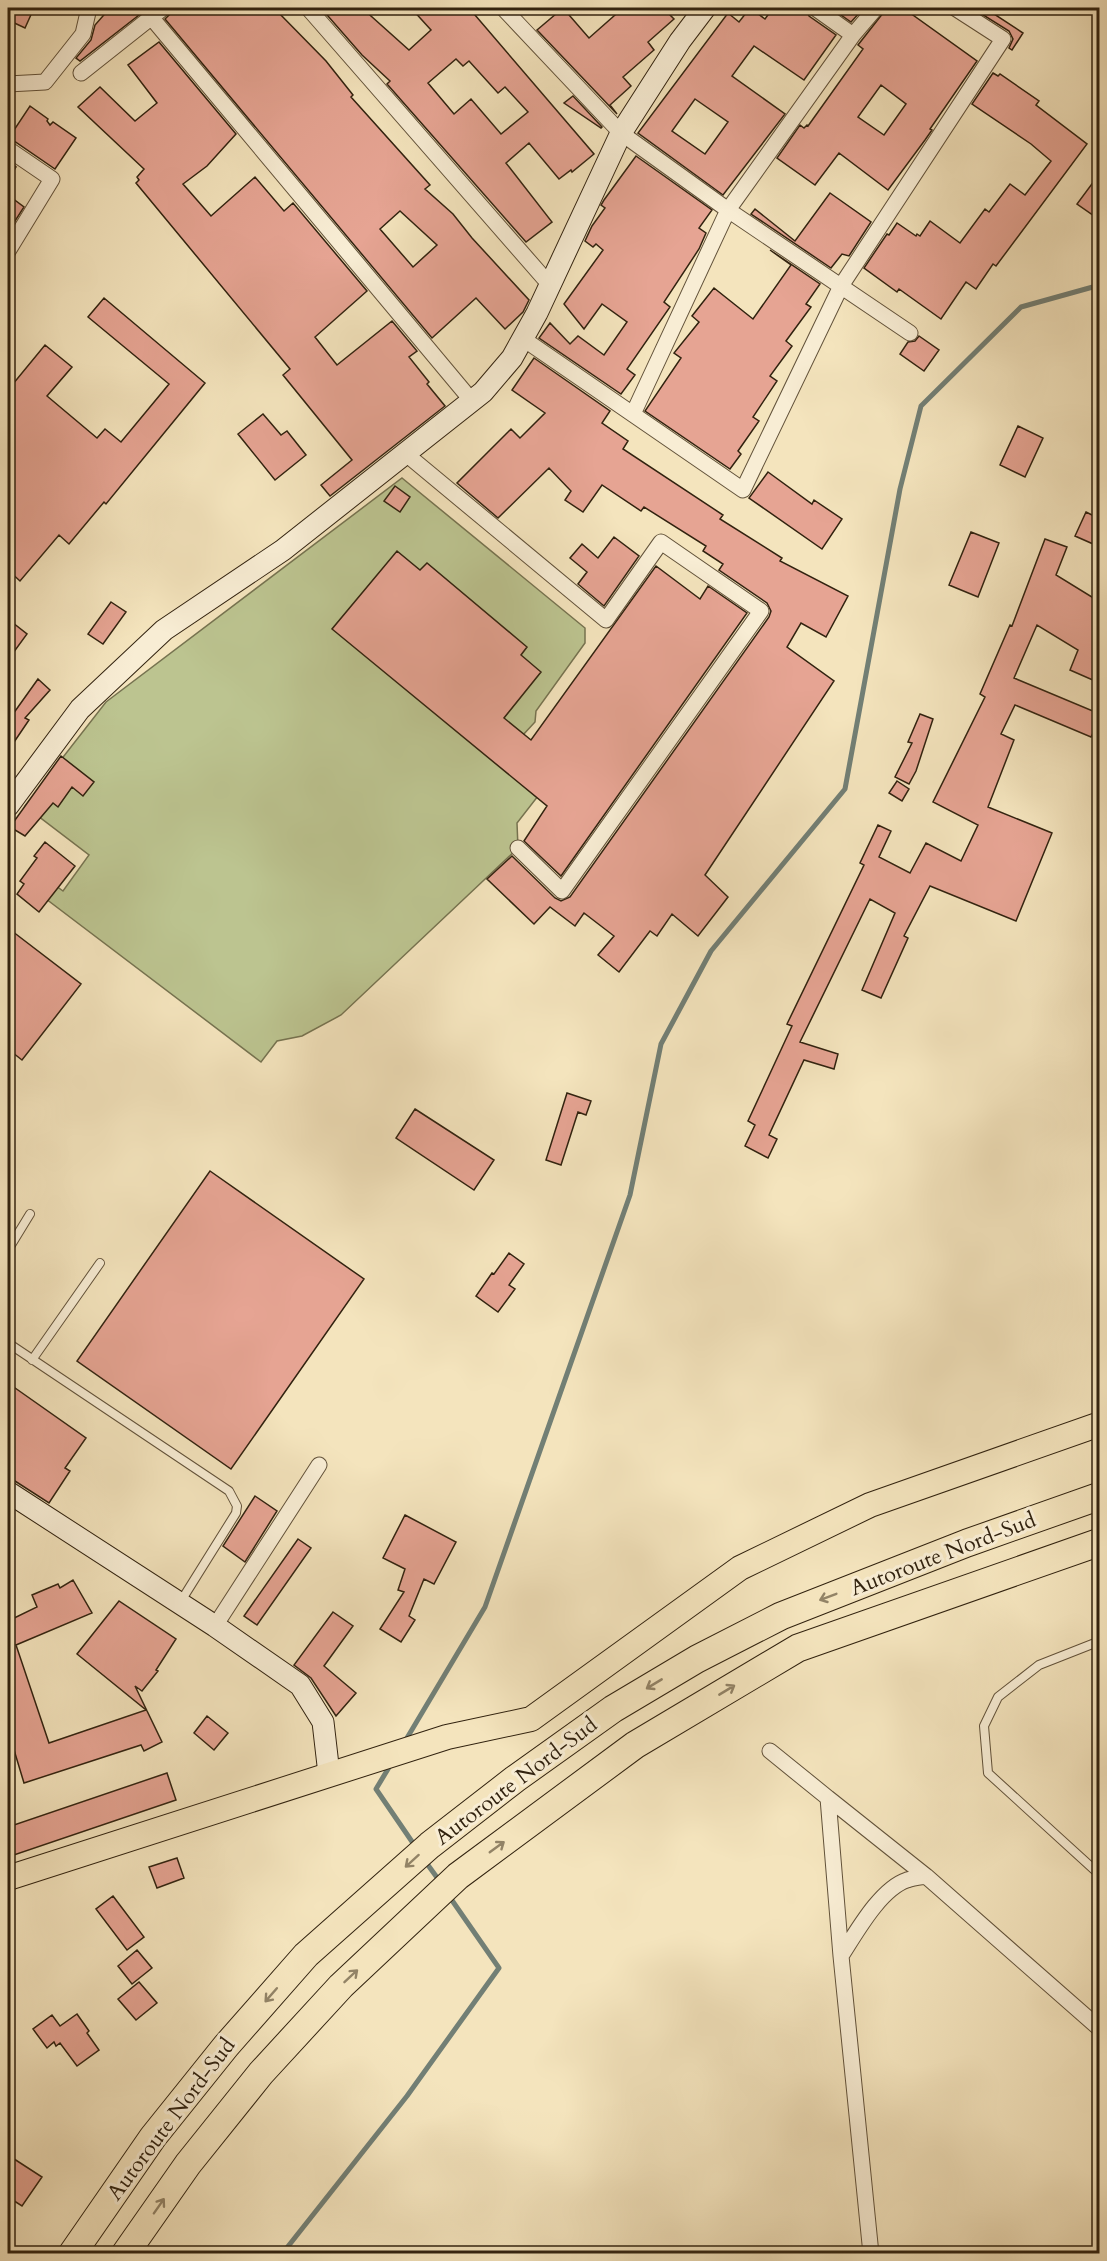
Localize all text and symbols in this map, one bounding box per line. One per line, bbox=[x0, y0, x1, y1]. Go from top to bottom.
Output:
street label: Autoroute Nord-Sud bbox=[846, 1505, 1040, 1603]
one-way arrow bbox=[819, 1592, 838, 1603]
one-way arrow bbox=[646, 1679, 663, 1691]
one-way arrow bbox=[718, 1684, 735, 1696]
street label: Autoroute Nord-Sud bbox=[429, 1710, 604, 1852]
one-way arrow bbox=[488, 1841, 504, 1853]
one-way arrow bbox=[405, 1854, 420, 1868]
one-way arrow bbox=[343, 1969, 358, 1983]
one-way arrow bbox=[264, 1987, 278, 2002]
street label: Autoroute Nord-Sud bbox=[100, 2031, 242, 2206]
one-way arrow bbox=[153, 2198, 165, 2214]

